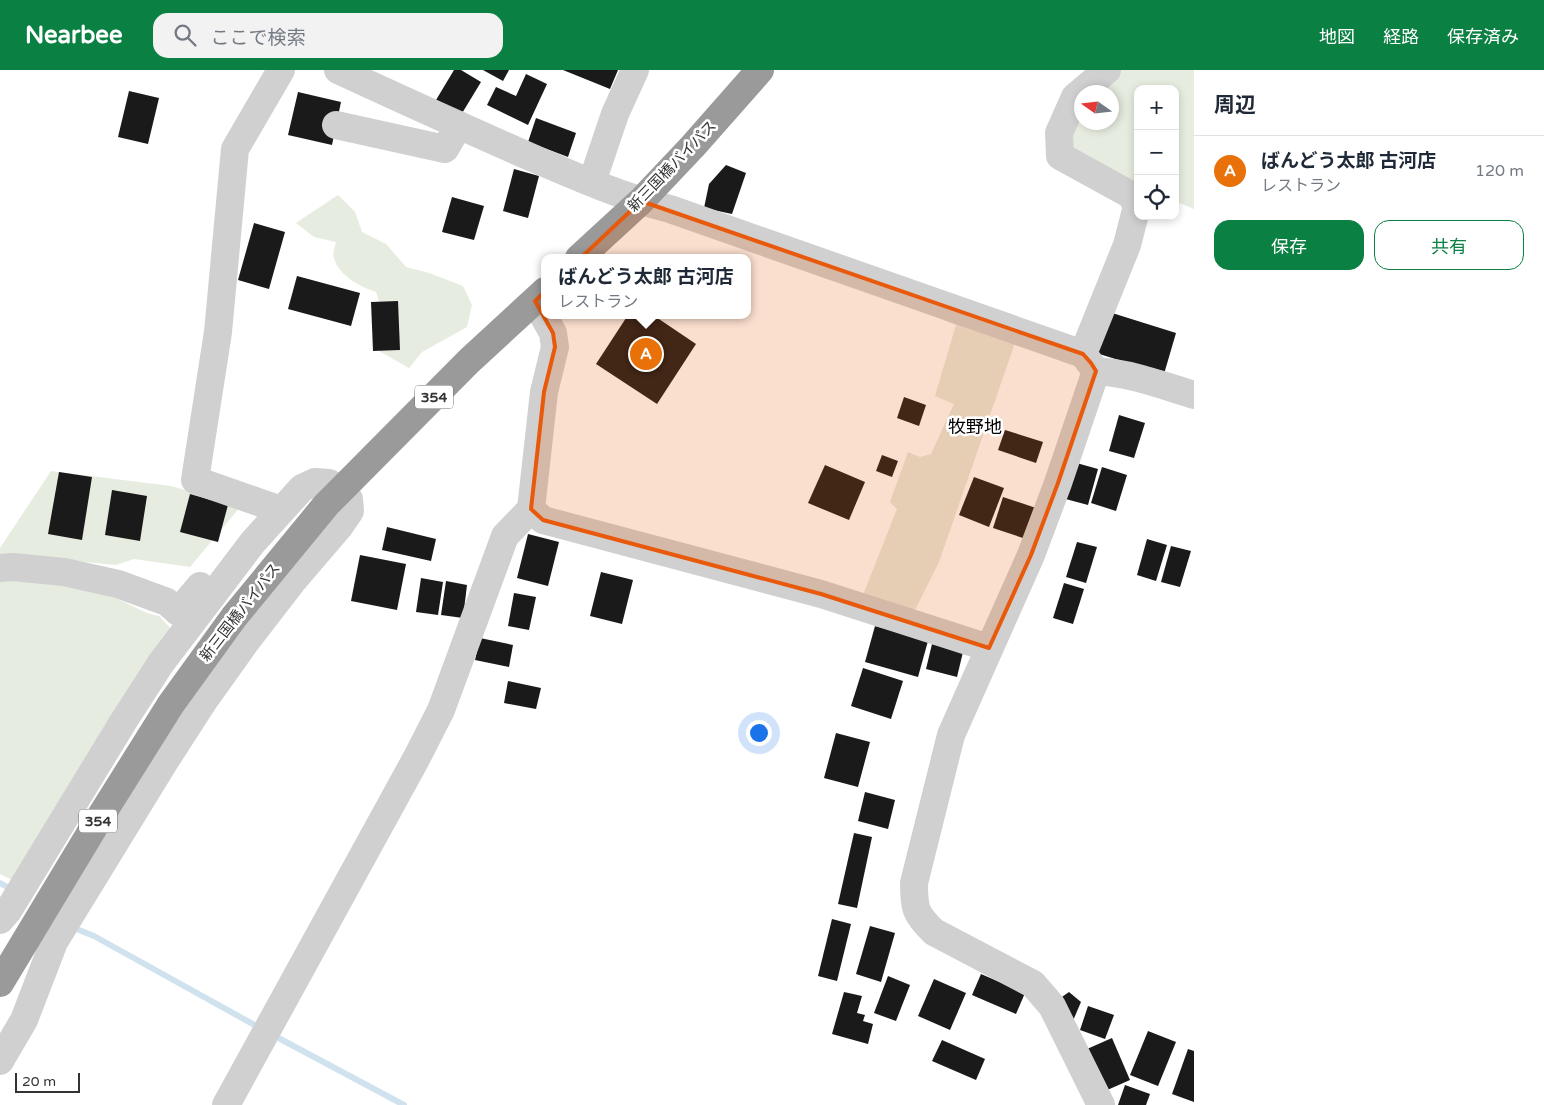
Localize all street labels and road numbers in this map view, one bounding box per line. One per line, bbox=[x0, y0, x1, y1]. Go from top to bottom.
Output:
street label: 新三国橋バイパス bbox=[624, 117, 720, 215]
road number: 354 bbox=[415, 386, 453, 408]
street label: 新三国橋バイパス bbox=[196, 559, 284, 665]
road number: 354 bbox=[79, 809, 117, 832]

